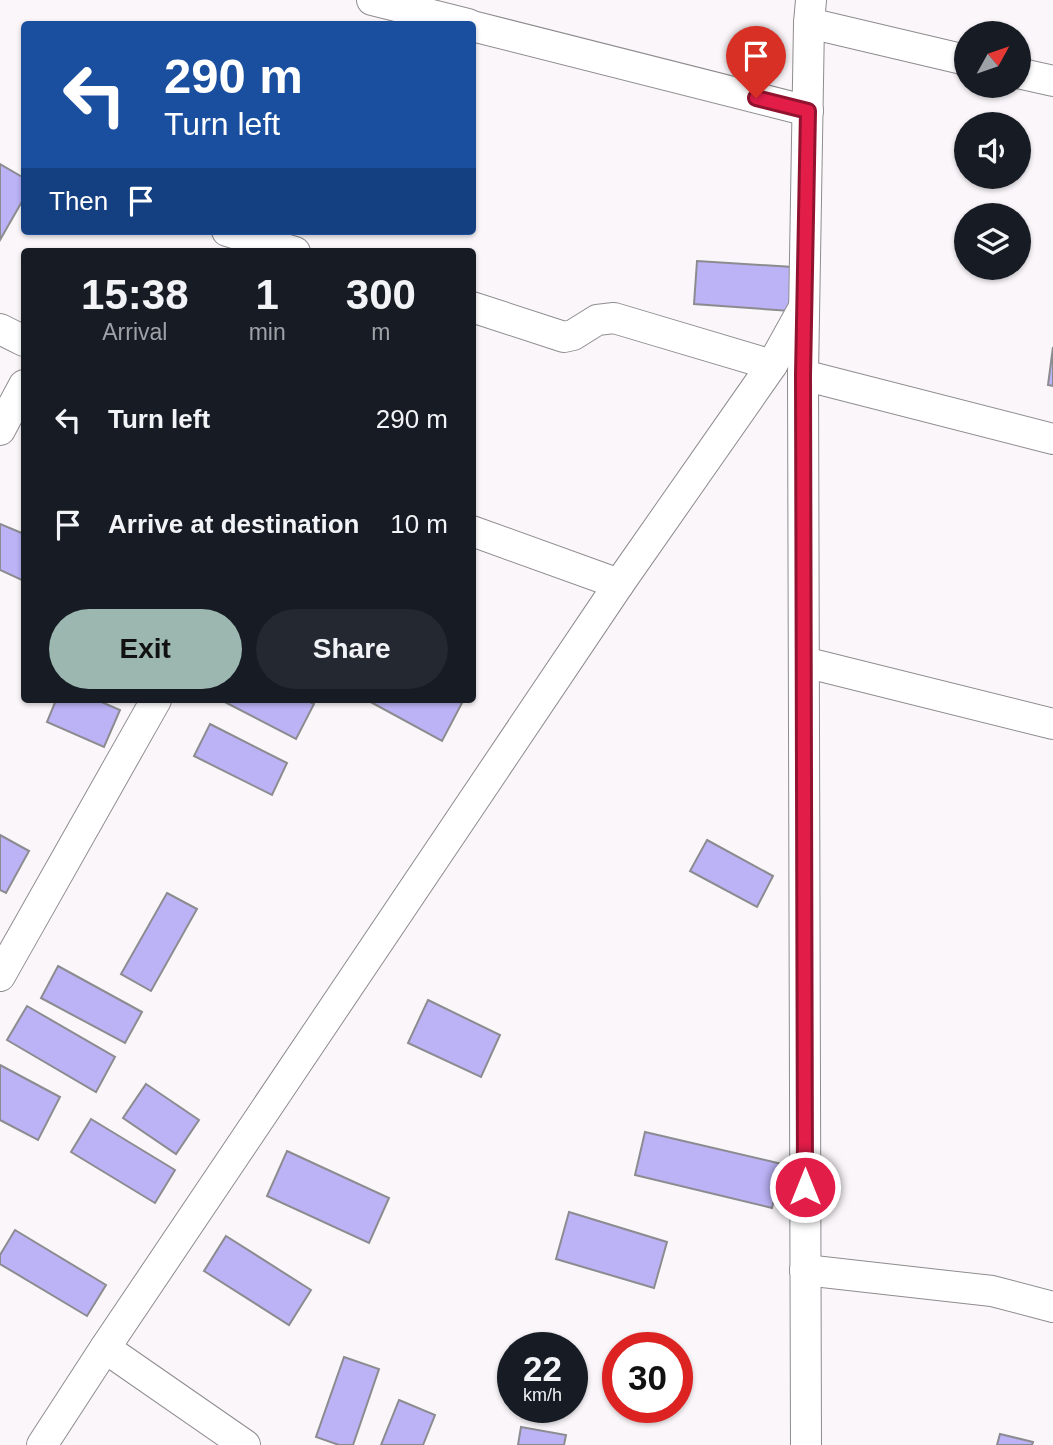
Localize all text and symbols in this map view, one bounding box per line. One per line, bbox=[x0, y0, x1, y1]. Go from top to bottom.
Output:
north arrow bbox=[954, 21, 1031, 98]
map controls bbox=[954, 21, 1031, 280]
pin bbox=[726, 26, 786, 98]
icon: arrive bbox=[737, 37, 775, 75]
icon: left bbox=[49, 49, 140, 140]
text: 290 m bbox=[164, 49, 303, 103]
text: Turn left bbox=[164, 106, 280, 142]
button: sound bbox=[954, 112, 1031, 189]
icon: arrive bbox=[122, 182, 160, 220]
text: Then bbox=[49, 186, 108, 216]
button: layers bbox=[954, 203, 1031, 280]
text: 15:38 bbox=[81, 271, 189, 318]
text: 1 bbox=[255, 271, 279, 318]
text: 300 bbox=[346, 271, 416, 318]
text: Arrival bbox=[102, 319, 167, 345]
text: min bbox=[249, 319, 286, 345]
text: m bbox=[371, 319, 390, 345]
icon: left bbox=[49, 401, 87, 439]
text: Turn left bbox=[108, 404, 210, 434]
text: 290 m bbox=[376, 404, 448, 434]
icon: arrive bbox=[49, 506, 87, 544]
text: Arrive at destination bbox=[108, 509, 359, 539]
text: 10 m bbox=[390, 509, 448, 539]
button: Exit bbox=[49, 609, 242, 689]
button: Share bbox=[256, 609, 448, 689]
position arrow bbox=[768, 1150, 842, 1224]
speed limit sign: 30 bbox=[602, 1332, 693, 1423]
text: 22 bbox=[523, 1349, 562, 1388]
text: km/h bbox=[523, 1385, 562, 1405]

